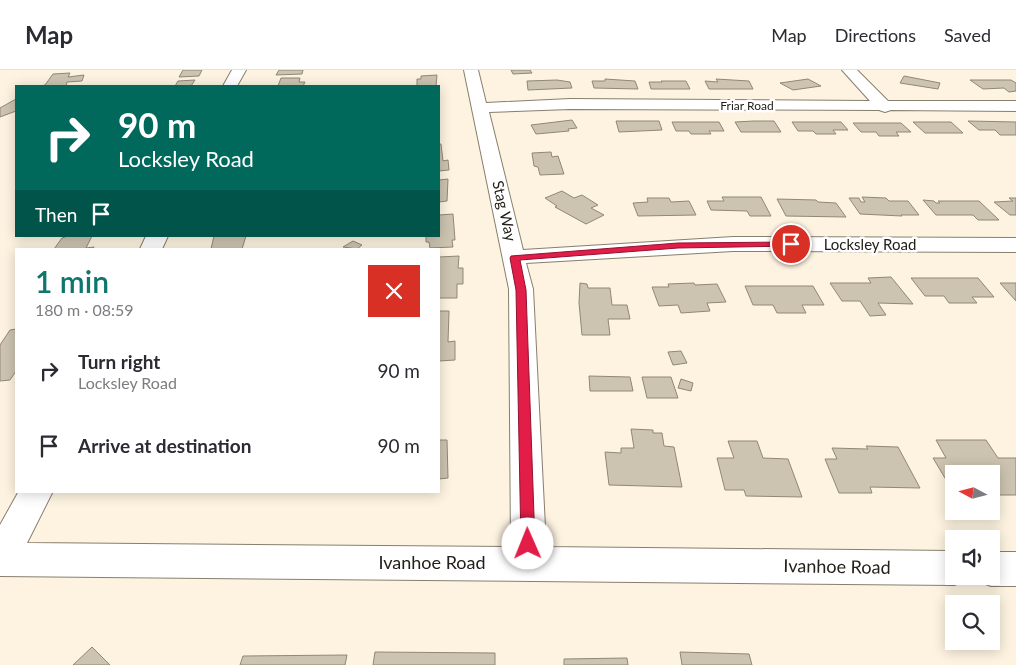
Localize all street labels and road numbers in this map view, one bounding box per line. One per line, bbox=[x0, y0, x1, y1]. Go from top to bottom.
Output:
street label: Friar Road bbox=[720, 98, 774, 113]
street label: Stag Way bbox=[489, 179, 521, 243]
street label: Locksley Road bbox=[824, 235, 916, 253]
street label: Ivanhoe Road bbox=[378, 551, 486, 573]
street label: Ivanhoe Road bbox=[783, 554, 891, 578]

